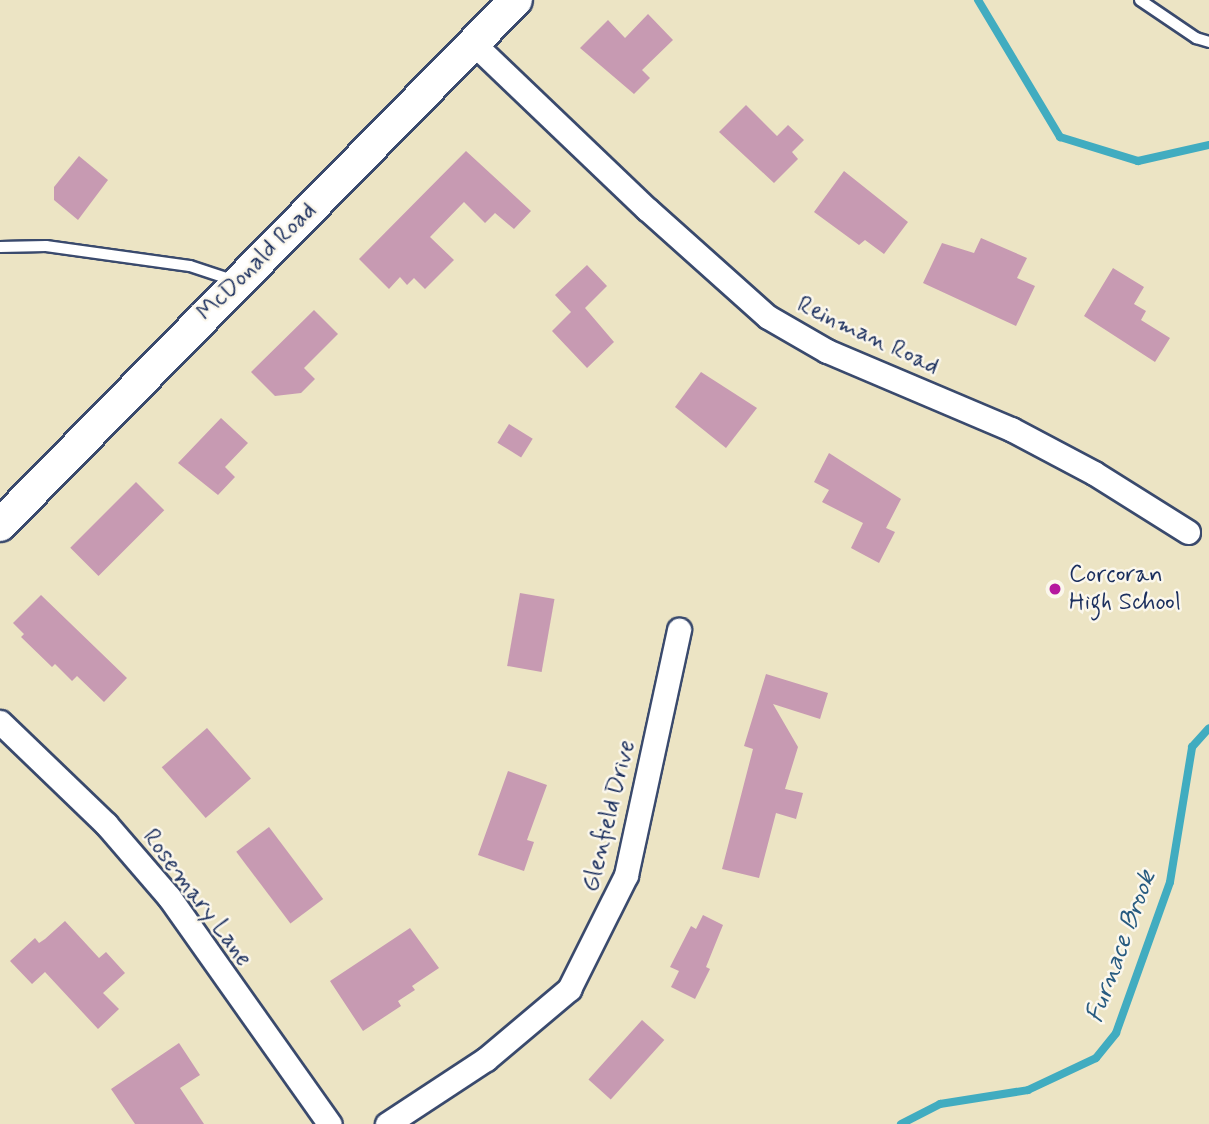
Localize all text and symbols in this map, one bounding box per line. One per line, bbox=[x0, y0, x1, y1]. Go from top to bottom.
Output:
street label: McDonald Road bbox=[191, 196, 323, 328]
street label: Reinman Road bbox=[793, 291, 943, 381]
place label: Corcoran High School bbox=[1069, 561, 1181, 617]
marker: Corcoran High School bbox=[1047, 581, 1063, 597]
street label: Glenfield Drive bbox=[576, 738, 642, 894]
street label: Rosemary Lane bbox=[135, 823, 259, 973]
water label: Furnace Brook bbox=[1080, 866, 1164, 1028]

